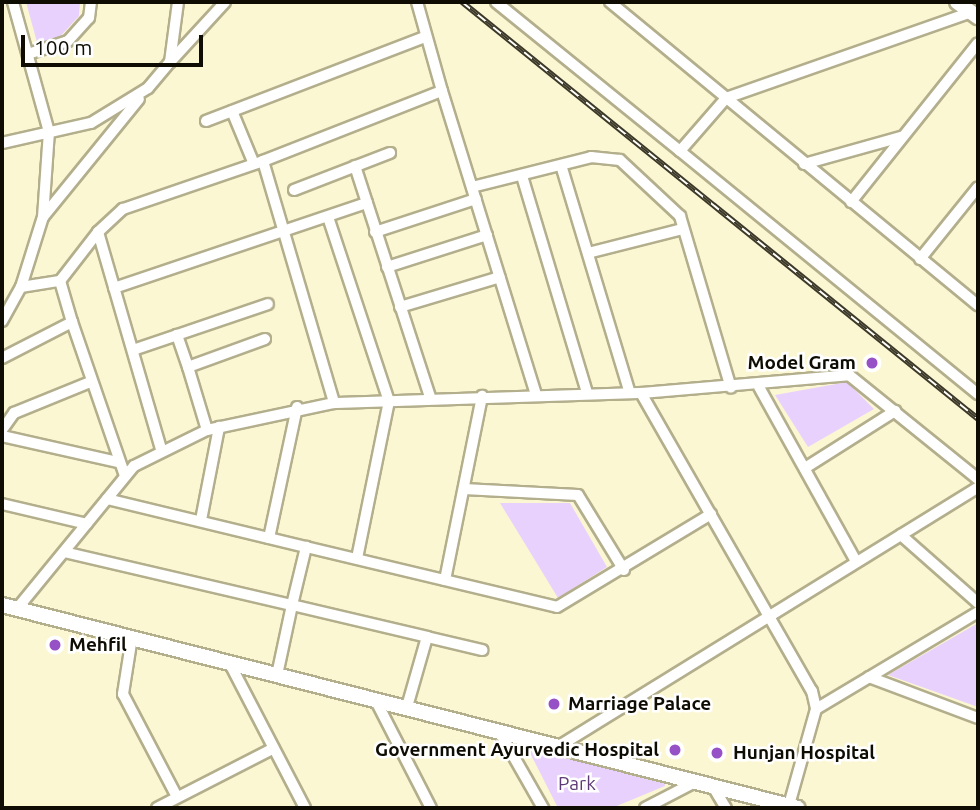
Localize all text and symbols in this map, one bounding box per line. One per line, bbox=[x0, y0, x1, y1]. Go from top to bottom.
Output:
scale bar bbox=[24, 21, 206, 65]
text: 100 m bbox=[34, 35, 92, 59]
place label: Model Gram bbox=[748, 352, 856, 374]
marker: Model Gram bbox=[862, 353, 882, 373]
place label: Mehfil bbox=[69, 634, 127, 656]
marker: Mehfil bbox=[47, 637, 63, 653]
place label: Marriage Palace bbox=[568, 693, 711, 715]
marker: Marriage Palace bbox=[546, 696, 562, 712]
place label: Government Ayurvedic Hospital bbox=[375, 739, 659, 761]
marker: Government Ayurvedic Hospital bbox=[665, 740, 685, 760]
place label: Hunjan Hospital bbox=[733, 742, 875, 764]
marker: Hunjan Hospital bbox=[707, 743, 727, 763]
park label: Park bbox=[558, 773, 596, 795]

